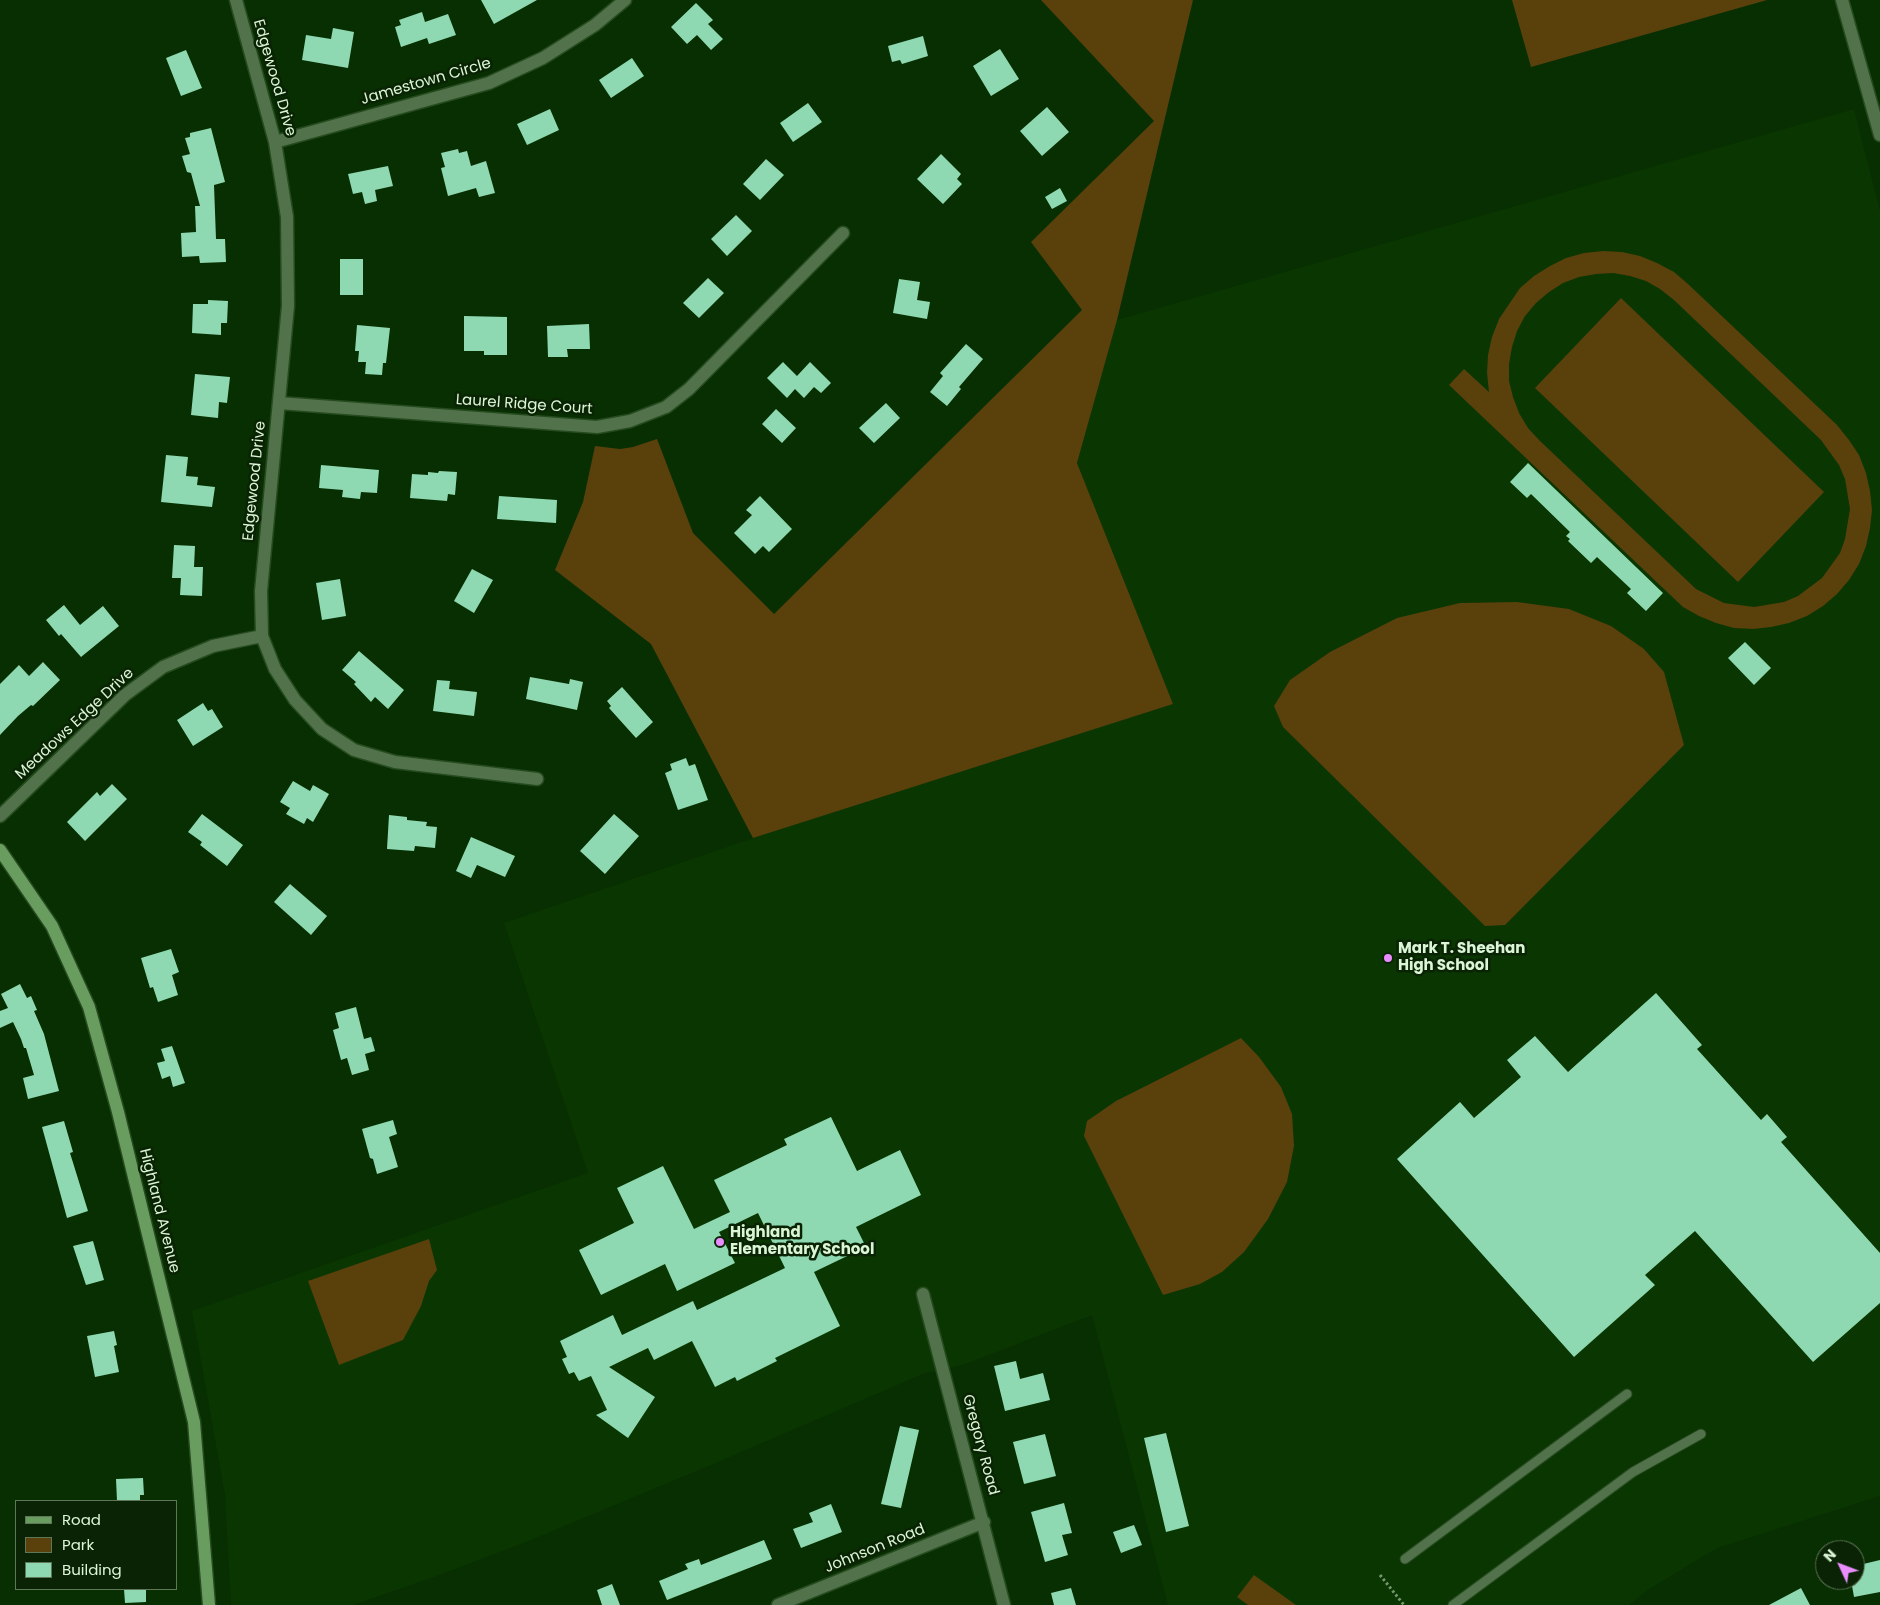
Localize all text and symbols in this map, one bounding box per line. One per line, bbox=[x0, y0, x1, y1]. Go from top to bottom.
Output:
street label: Edgewood Drive bbox=[249, 18, 299, 138]
street label: Jamestown Circle bbox=[359, 55, 493, 109]
street label: Laurel Ridge Court bbox=[455, 391, 593, 419]
street label: Edgewood Drive bbox=[240, 420, 270, 542]
street label: Meadows Edge Drive bbox=[12, 665, 138, 783]
place label: Mark T. Sheehan High School bbox=[1398, 940, 1525, 975]
marker: Mark T. Sheehan High School bbox=[1382, 952, 1394, 964]
street label: Highland Avenue bbox=[135, 1147, 183, 1275]
place label: Highland Elementary School bbox=[730, 1224, 874, 1259]
marker: Highland Elementary School bbox=[714, 1236, 726, 1248]
street label: Gregory Road bbox=[958, 1393, 1002, 1497]
legend bbox=[15, 1500, 178, 1590]
text: Road bbox=[62, 1509, 101, 1530]
street label: Johnson Road bbox=[822, 1521, 928, 1577]
text: Park bbox=[62, 1534, 94, 1555]
north arrow bbox=[1815, 1540, 1865, 1590]
text: N bbox=[1819, 1545, 1841, 1566]
text: Building bbox=[62, 1559, 122, 1580]

